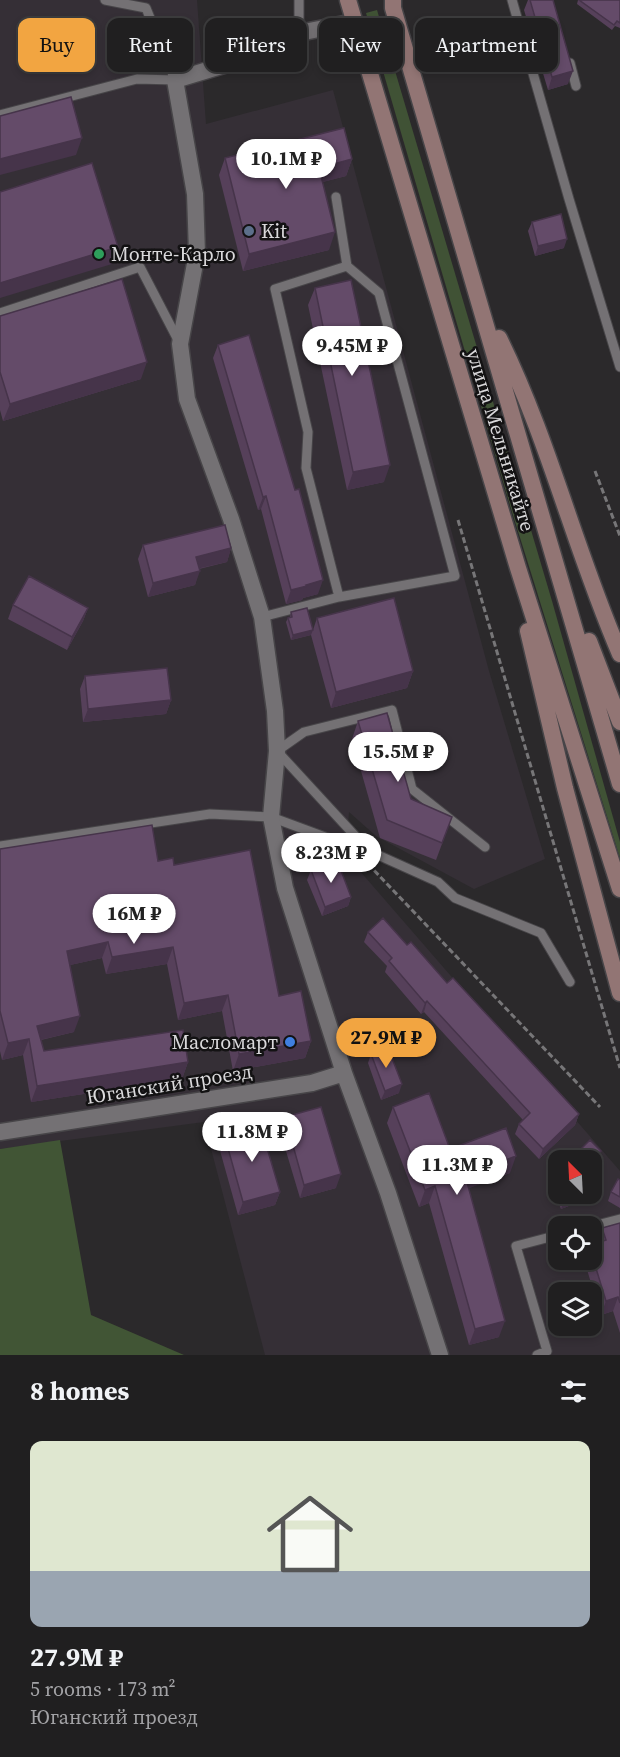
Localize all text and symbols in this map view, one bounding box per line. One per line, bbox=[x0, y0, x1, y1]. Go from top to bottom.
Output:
chip: Buy bbox=[18, 18, 95, 72]
chip: Rent bbox=[107, 18, 193, 72]
chip: Filters bbox=[205, 18, 307, 72]
chip: New bbox=[319, 18, 403, 72]
chip: Apartment bbox=[415, 18, 558, 72]
pin: 10.1M ₽ bbox=[231, 139, 341, 190]
text: 10.1M ₽ bbox=[250, 144, 322, 172]
place label: Kit bbox=[261, 217, 287, 245]
marker: Kit bbox=[242, 224, 256, 238]
place label: Монте-Карло bbox=[111, 240, 236, 268]
marker: Монте-Карло bbox=[92, 247, 106, 261]
pin: 9.45M ₽ bbox=[297, 326, 407, 377]
text: 9.45M ₽ bbox=[316, 331, 388, 359]
street label: улица Мельникайте bbox=[460, 345, 542, 535]
pin: 15.5M ₽ bbox=[343, 732, 453, 783]
text: 15.5M ₽ bbox=[362, 737, 434, 765]
pin: 8.23M ₽ bbox=[276, 833, 386, 884]
text: 8.23M ₽ bbox=[295, 838, 367, 866]
pin: 16M ₽ bbox=[92, 894, 176, 945]
text: 16M ₽ bbox=[107, 899, 161, 927]
pin: 27.9M ₽ bbox=[331, 1018, 441, 1069]
text: 27.9M ₽ bbox=[350, 1023, 422, 1051]
place label: Масломарт bbox=[171, 1028, 278, 1056]
marker: Масломарт bbox=[283, 1035, 297, 1049]
street label: Юганский проезд bbox=[84, 1057, 254, 1111]
pin: 11.8M ₽ bbox=[197, 1112, 307, 1163]
text: 11.8M ₽ bbox=[216, 1117, 288, 1145]
pin: 11.3M ₽ bbox=[402, 1145, 512, 1196]
text: 11.3M ₽ bbox=[421, 1150, 493, 1178]
north arrow bbox=[548, 1150, 602, 1204]
map controls bbox=[548, 1150, 602, 1336]
button: locate bbox=[548, 1216, 602, 1270]
button: layers bbox=[548, 1282, 602, 1336]
text: 8 homes bbox=[30, 1373, 129, 1409]
icon: filters bbox=[557, 1375, 590, 1408]
icon: home bbox=[256, 1480, 364, 1588]
text: 27.9M ₽ bbox=[30, 1639, 123, 1675]
text: 5 rooms · 173 m² bbox=[30, 1675, 176, 1703]
text: Юганский проезд bbox=[30, 1703, 198, 1731]

